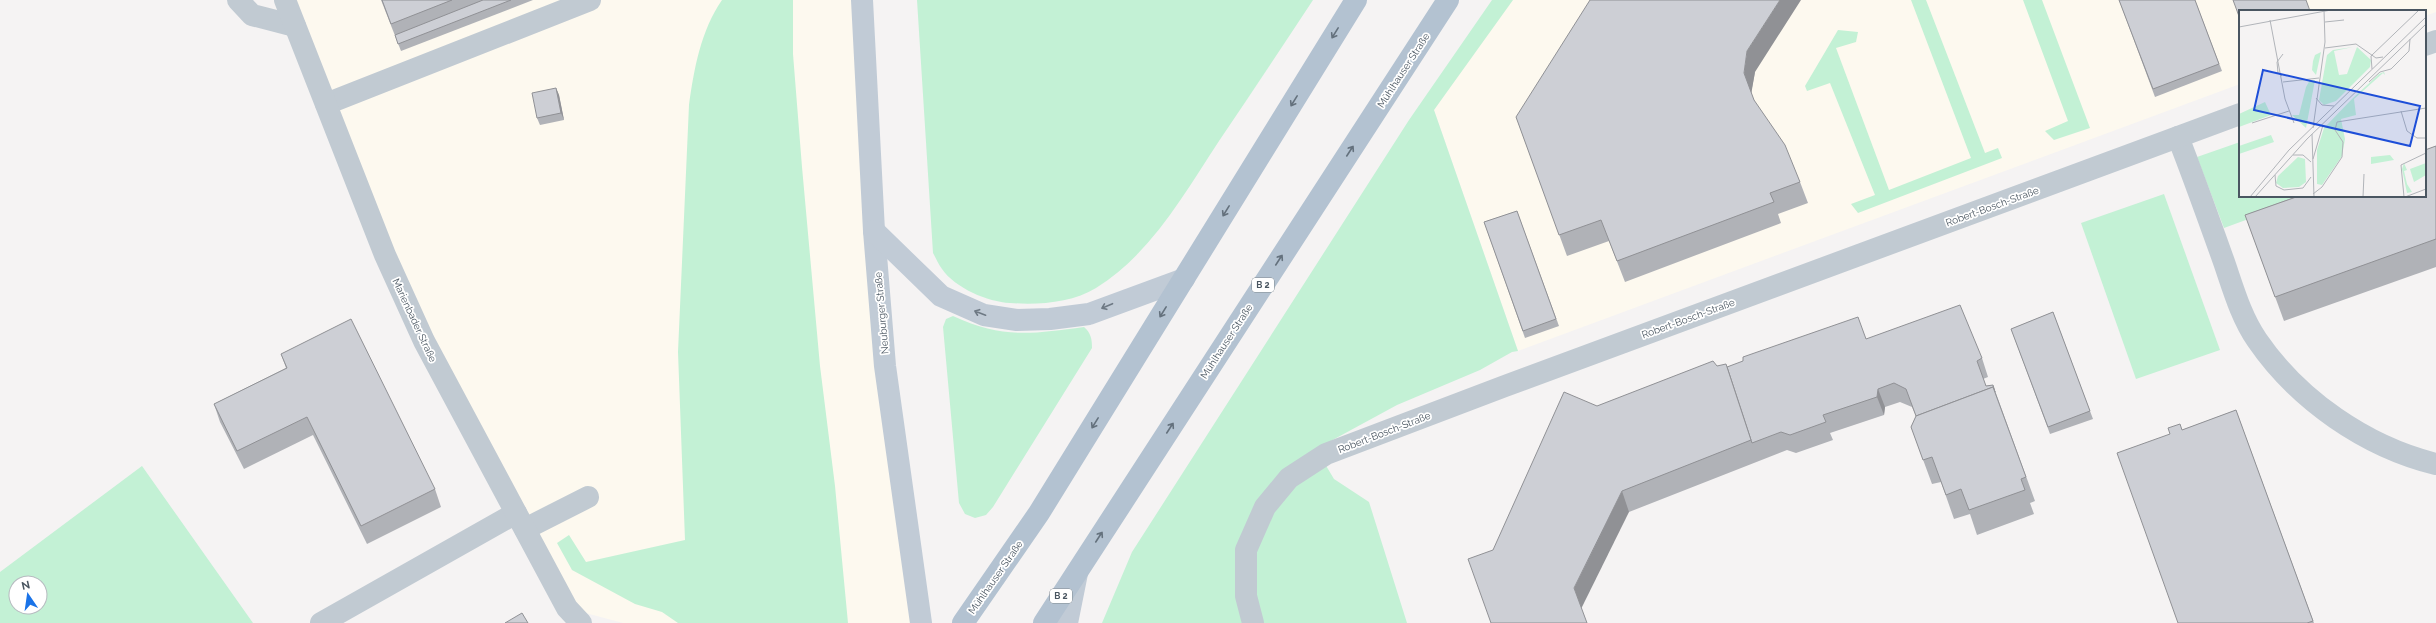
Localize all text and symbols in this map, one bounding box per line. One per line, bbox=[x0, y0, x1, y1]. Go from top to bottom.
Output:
inset map bbox=[2239, 10, 2426, 197]
one-way arrow bbox=[1331, 27, 1339, 39]
street label: Mühlhauser Straße bbox=[1375, 31, 1432, 110]
one-way arrow bbox=[1289, 95, 1297, 107]
one-way arrow bbox=[1346, 146, 1354, 157]
street label: Robert-Bosch-Straße bbox=[1944, 184, 2040, 228]
one-way arrow bbox=[1221, 205, 1229, 217]
one-way arrow bbox=[1275, 255, 1283, 266]
street label: Neuburger Straße bbox=[872, 271, 891, 355]
street label: Marienbader Straße bbox=[390, 277, 439, 364]
road number: B 2 bbox=[1252, 278, 1274, 292]
street label: Robert-Bosch-Straße bbox=[1640, 296, 1736, 340]
street label: Mühlhauser Straße bbox=[1198, 302, 1255, 381]
one-way arrow bbox=[1102, 303, 1114, 310]
one-way arrow bbox=[1159, 307, 1168, 318]
one-way arrow bbox=[975, 309, 987, 317]
street label: Robert-Bosch-Straße bbox=[1336, 410, 1432, 455]
one-way arrow bbox=[1090, 417, 1098, 429]
one-way arrow bbox=[1166, 423, 1174, 434]
one-way arrow bbox=[1095, 532, 1103, 543]
street label: Mühlhauser Straße bbox=[966, 539, 1025, 616]
north arrow bbox=[8, 575, 48, 615]
text: N bbox=[20, 578, 31, 593]
road number: B 2 bbox=[1050, 589, 1072, 603]

